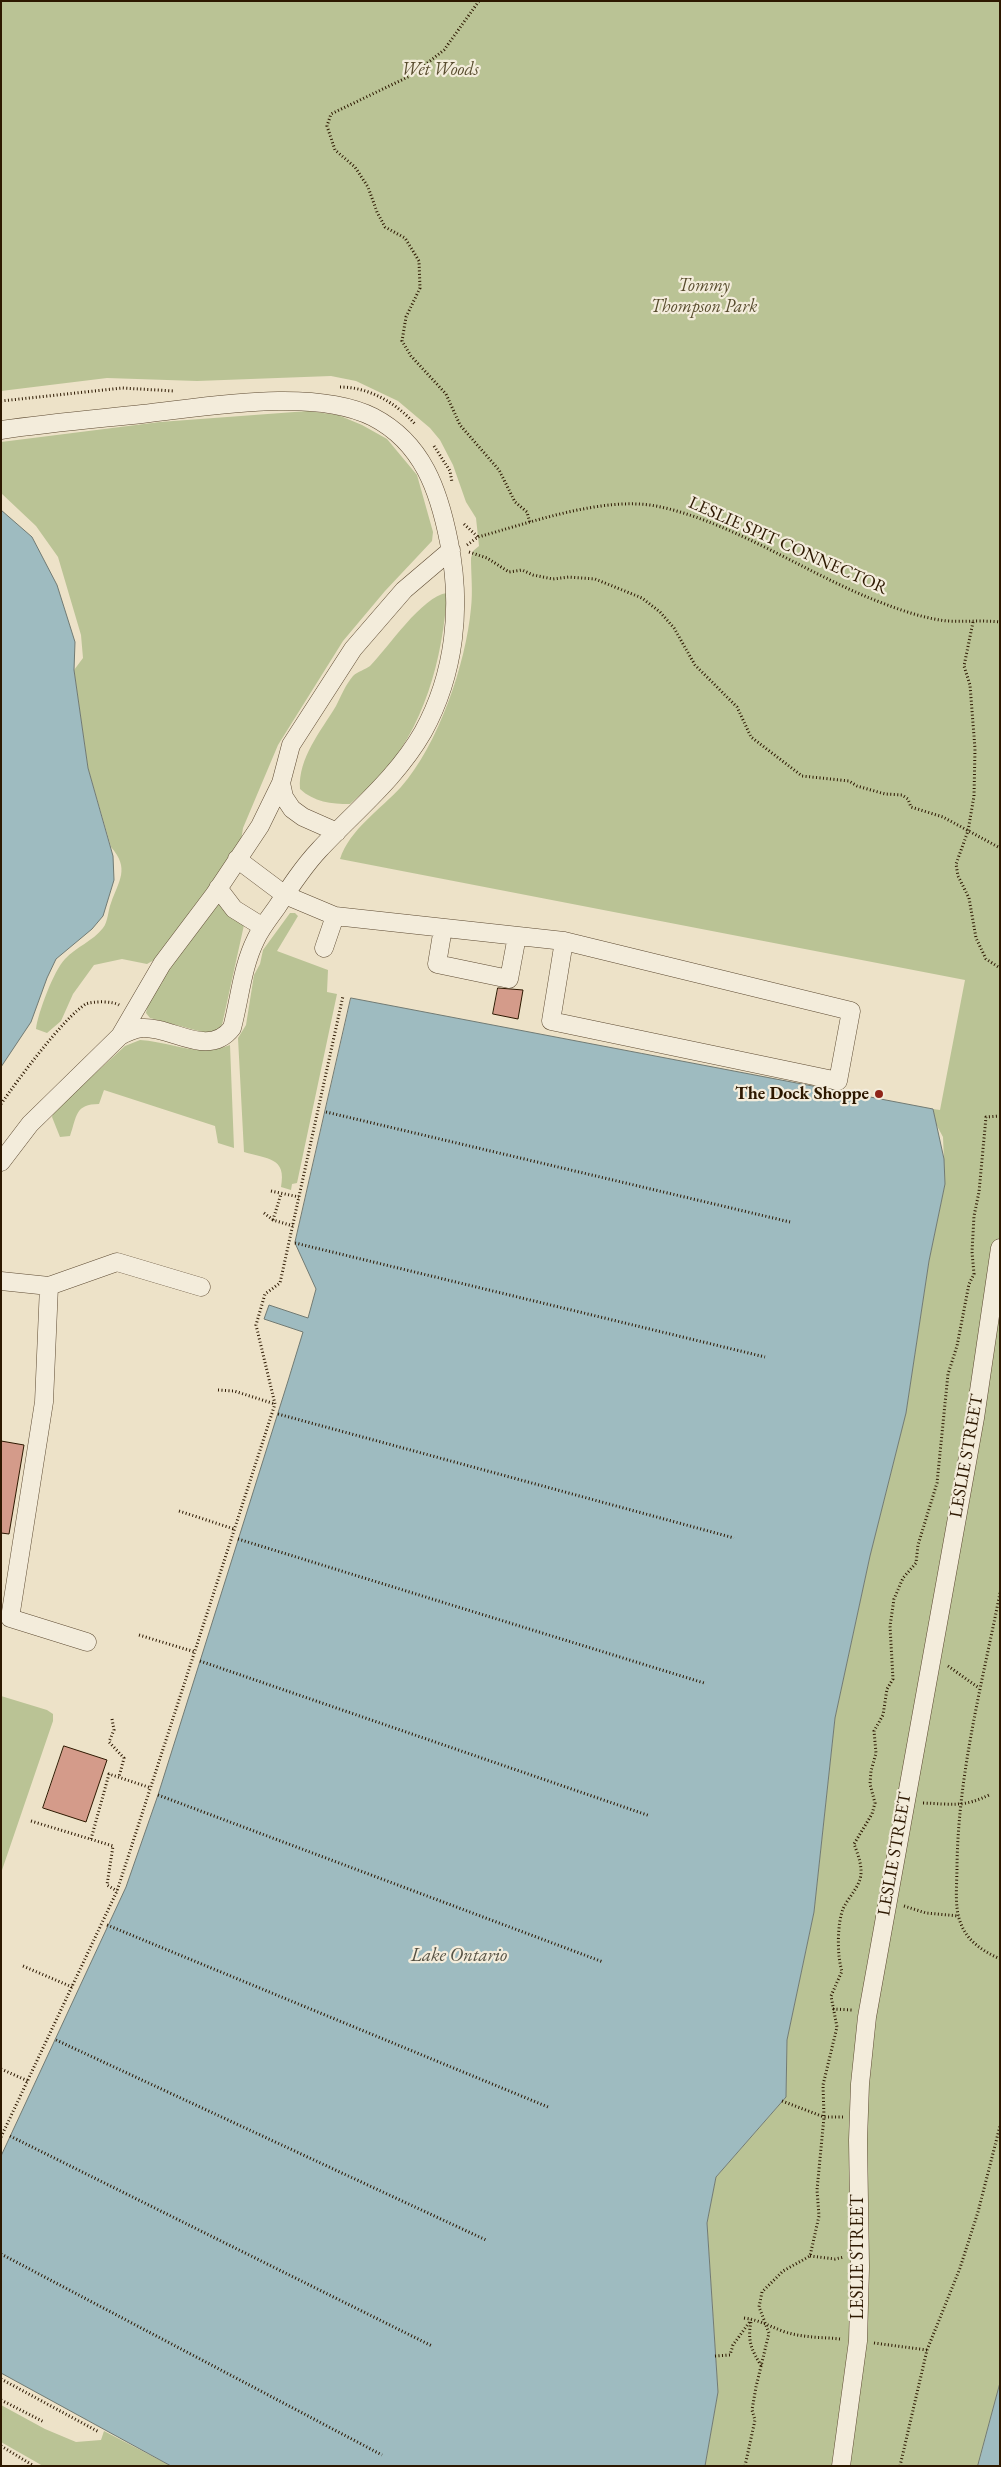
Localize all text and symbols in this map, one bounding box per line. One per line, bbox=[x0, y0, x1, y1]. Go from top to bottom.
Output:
park label: Wet Woods bbox=[401, 59, 479, 81]
park label: Tommy Thompson Park bbox=[651, 275, 757, 318]
street label: LESLIE SPIT CONNECTOR bbox=[685, 492, 891, 600]
place label: The Dock Shoppe bbox=[735, 1083, 869, 1105]
marker: The Dock Shoppe bbox=[873, 1088, 885, 1100]
street label: LESLIE STREET bbox=[946, 1393, 988, 1519]
street label: LESLIE STREET bbox=[874, 1791, 916, 1917]
water label: Lake Ontario bbox=[411, 1945, 507, 1967]
street label: LESLIE STREET bbox=[847, 2194, 869, 2320]

